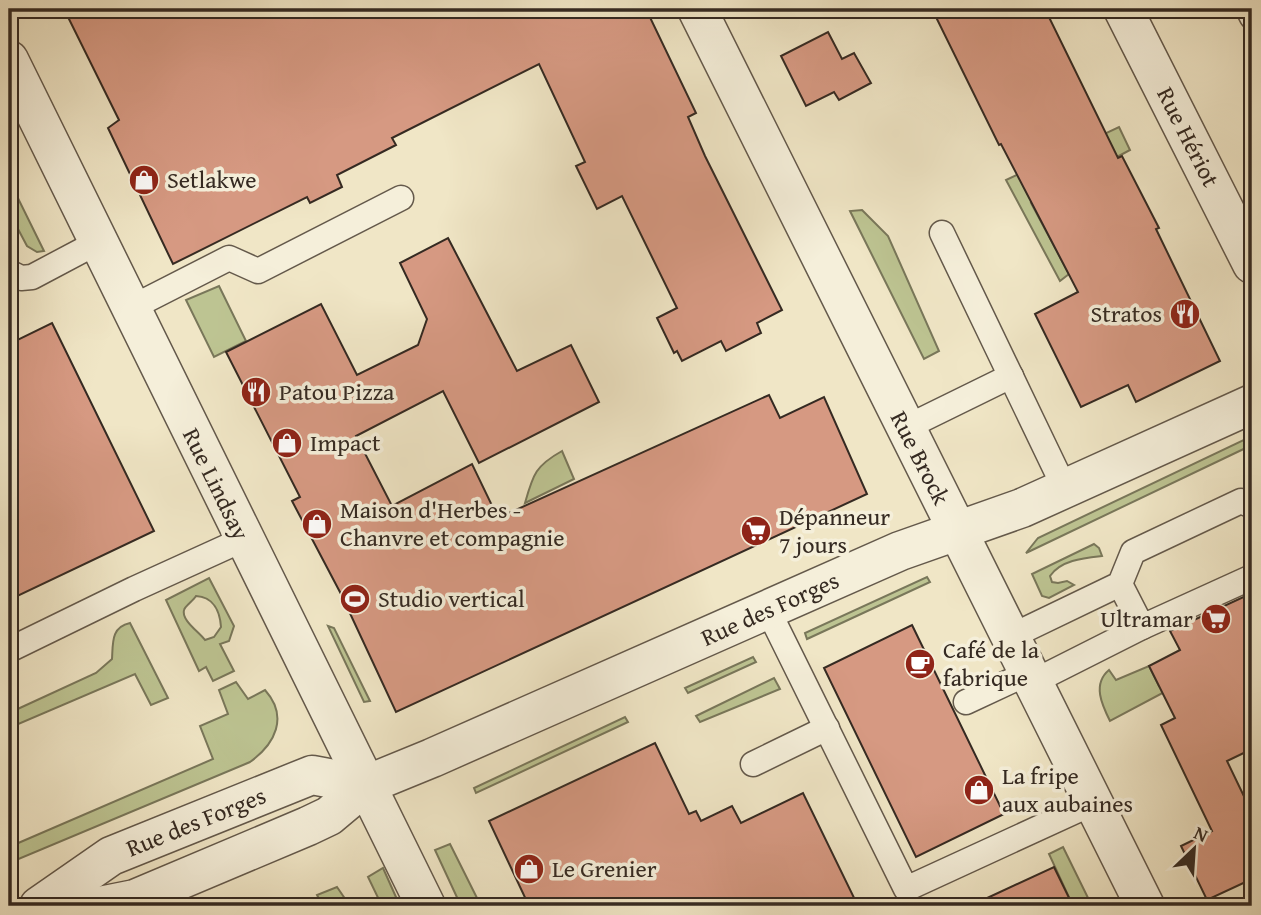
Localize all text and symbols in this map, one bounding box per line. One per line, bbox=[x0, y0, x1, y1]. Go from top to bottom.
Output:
street label: Rue Hériot bbox=[1148, 81, 1229, 193]
place label: Setlakwe bbox=[167, 162, 257, 197]
shop icon: Setlakwe bbox=[127, 163, 161, 197]
place label: Stratos bbox=[1091, 296, 1162, 331]
restaurant icon: Stratos bbox=[1168, 297, 1202, 331]
place label: Patou Pizza bbox=[279, 374, 395, 409]
restaurant icon: Patou Pizza bbox=[239, 375, 273, 409]
street label: Rue Brock bbox=[882, 405, 959, 512]
street label: Rue Lindsay bbox=[174, 422, 259, 546]
place label: Impact bbox=[310, 425, 381, 460]
shop icon: Impact bbox=[270, 426, 304, 460]
place label: Maison d'Herbes - Chanvre et compagnie bbox=[340, 492, 565, 555]
place label: Dépanneur 7 jours bbox=[779, 499, 890, 562]
shop icon: Maison d'Herbes - Chanvre et compagnie bbox=[300, 507, 334, 541]
supermarket icon: Dépanneur 7 jours bbox=[739, 514, 773, 548]
street label: Rue des Forges bbox=[695, 562, 844, 655]
place label: Studio vertical bbox=[378, 581, 525, 616]
sports icon: Studio vertical bbox=[338, 582, 372, 616]
place label: Ultramar bbox=[1100, 601, 1193, 636]
supermarket icon: Ultramar bbox=[1199, 602, 1233, 636]
place label: Café de la fabrique bbox=[943, 632, 1040, 695]
cafe icon: Café de la fabrique bbox=[903, 647, 937, 681]
place label: La fripe aux aubaines bbox=[1002, 758, 1133, 821]
shop icon: La fripe aux aubaines bbox=[962, 773, 996, 807]
street label: Rue des Forges bbox=[121, 778, 271, 865]
north arrow bbox=[1160, 814, 1230, 884]
text: N bbox=[1190, 818, 1213, 849]
place label: Le Grenier bbox=[552, 851, 657, 886]
shop icon: Le Grenier bbox=[512, 852, 546, 886]

